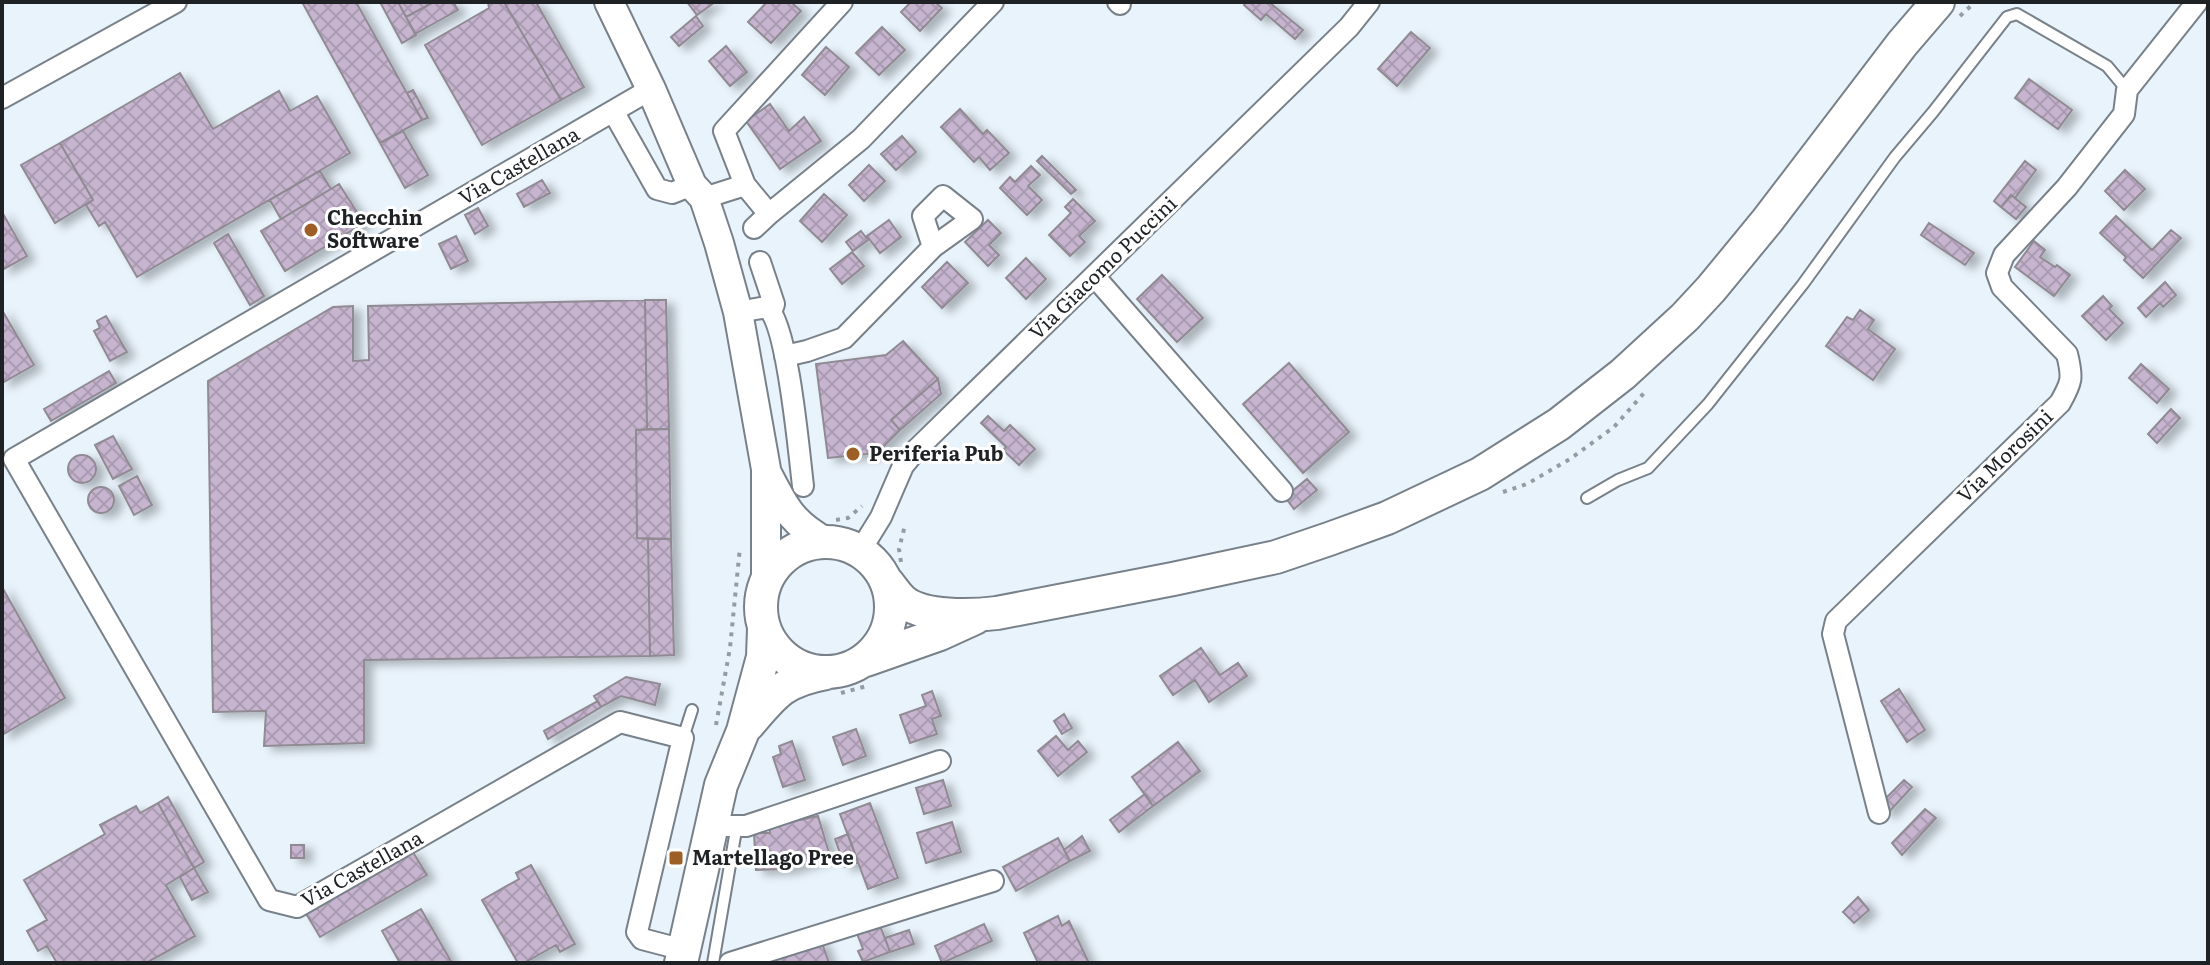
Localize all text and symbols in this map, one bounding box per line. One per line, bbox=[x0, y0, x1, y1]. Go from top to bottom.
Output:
street label: Via Castellana bbox=[452, 117, 584, 211]
street label: Via Giacomo Puccini bbox=[1021, 188, 1183, 345]
place label: Checchin Software bbox=[327, 201, 423, 254]
marker: Checchin Software bbox=[302, 221, 320, 239]
street label: Via Morosini bbox=[1949, 401, 2059, 508]
place label: Periferia Pub bbox=[869, 437, 1004, 467]
marker: Periferia Pub bbox=[844, 445, 862, 463]
street label: Via Castellana bbox=[295, 821, 428, 913]
place label: Martellago Pree bbox=[692, 841, 854, 871]
marker: Martellago Pree bbox=[667, 849, 685, 867]

